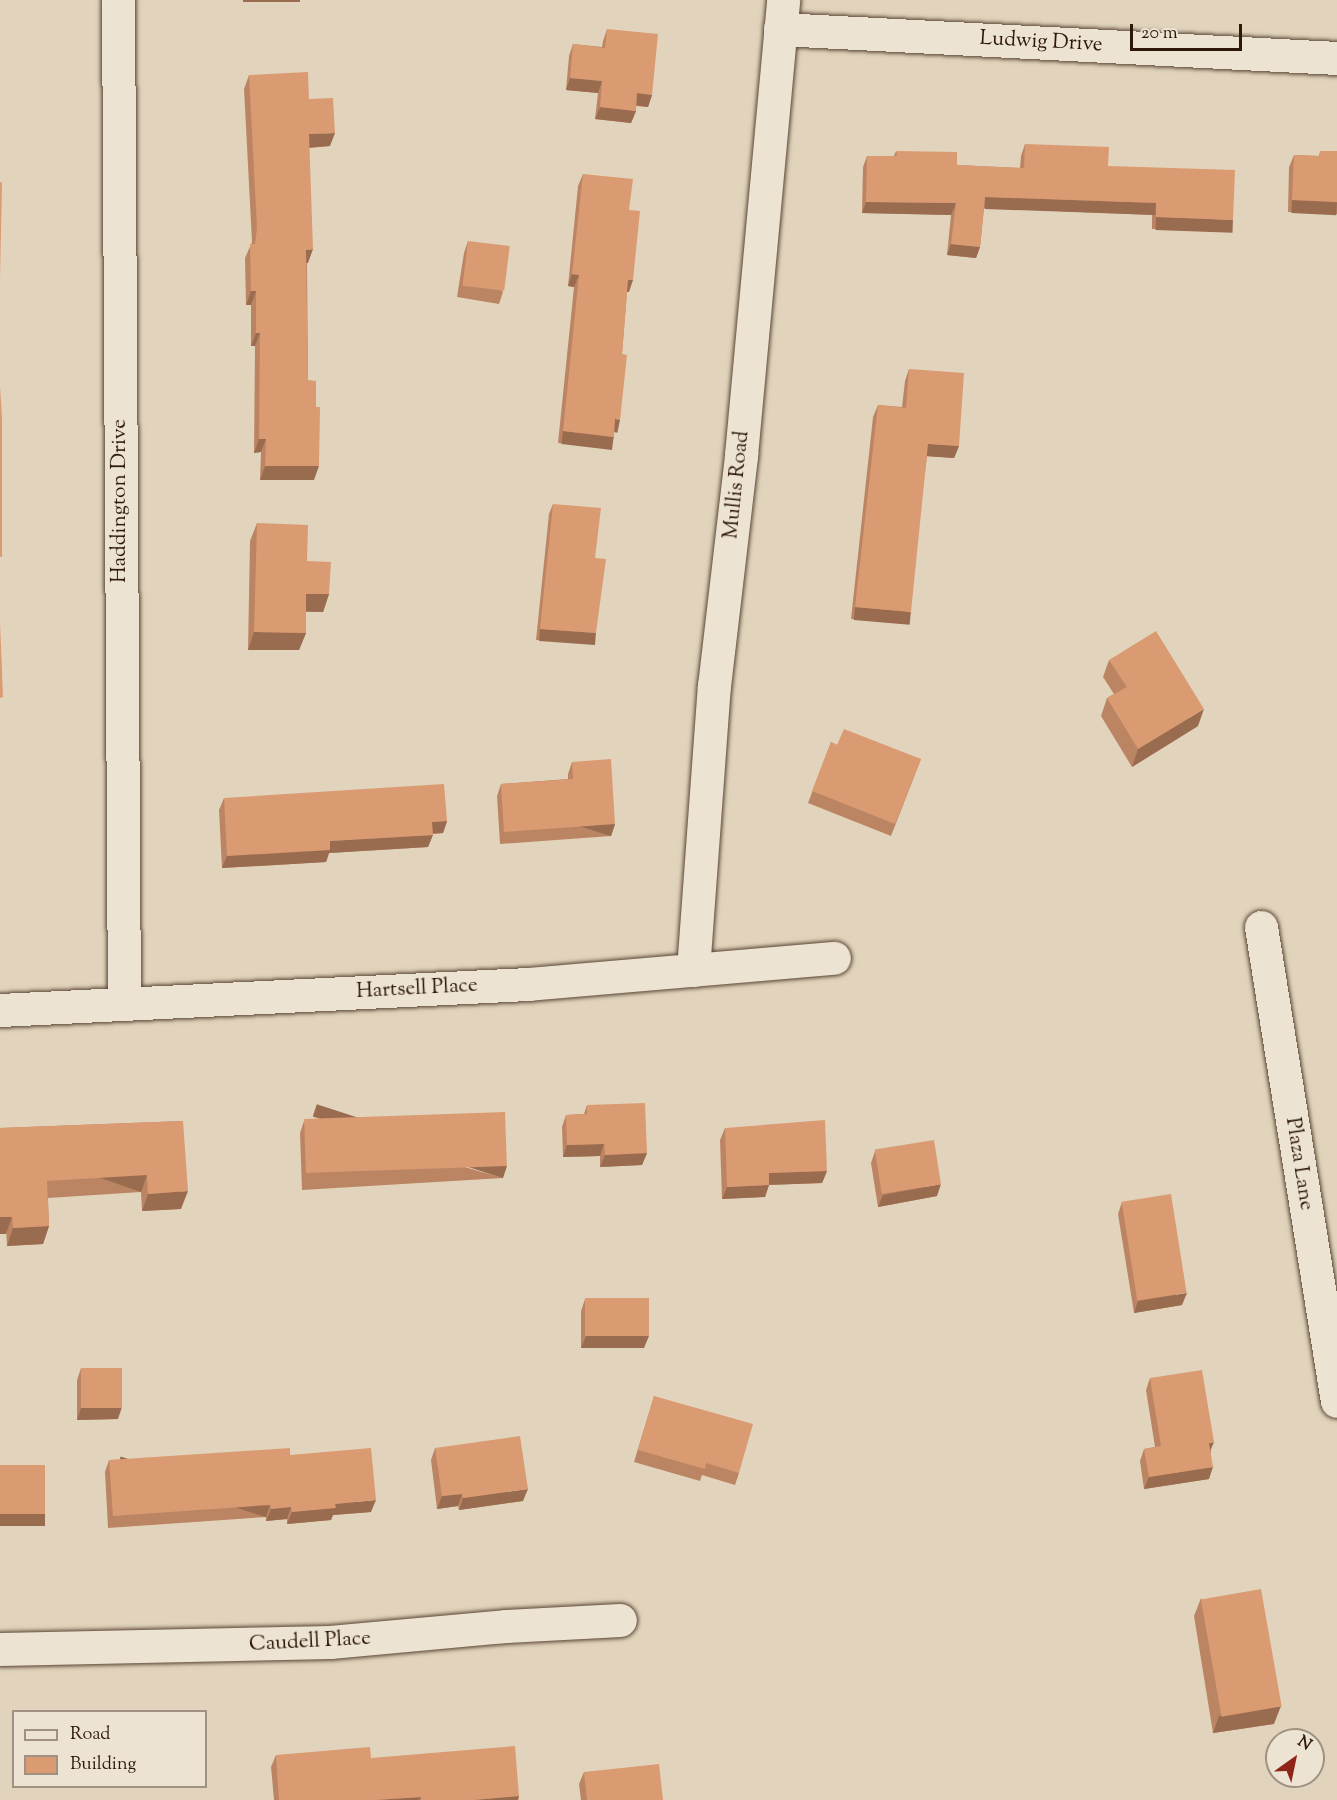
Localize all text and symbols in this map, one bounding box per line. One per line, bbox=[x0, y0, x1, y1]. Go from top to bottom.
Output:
scale bar bbox=[1133, 12, 1246, 50]
text: 20 m bbox=[1141, 21, 1178, 47]
street label: Ludwig Drive bbox=[979, 26, 1103, 58]
street label: Haddington Drive bbox=[107, 419, 133, 583]
street label: Mullis Road bbox=[719, 430, 755, 540]
street label: Hartsell Place bbox=[356, 973, 478, 1005]
street label: Plaza Lane bbox=[1279, 1116, 1319, 1212]
street label: Caudell Place bbox=[248, 1626, 372, 1658]
legend bbox=[12, 1710, 207, 1788]
text: Road bbox=[70, 1722, 110, 1748]
north arrow bbox=[1265, 1728, 1325, 1788]
text: N bbox=[1292, 1731, 1316, 1757]
text: Building bbox=[70, 1752, 136, 1778]

